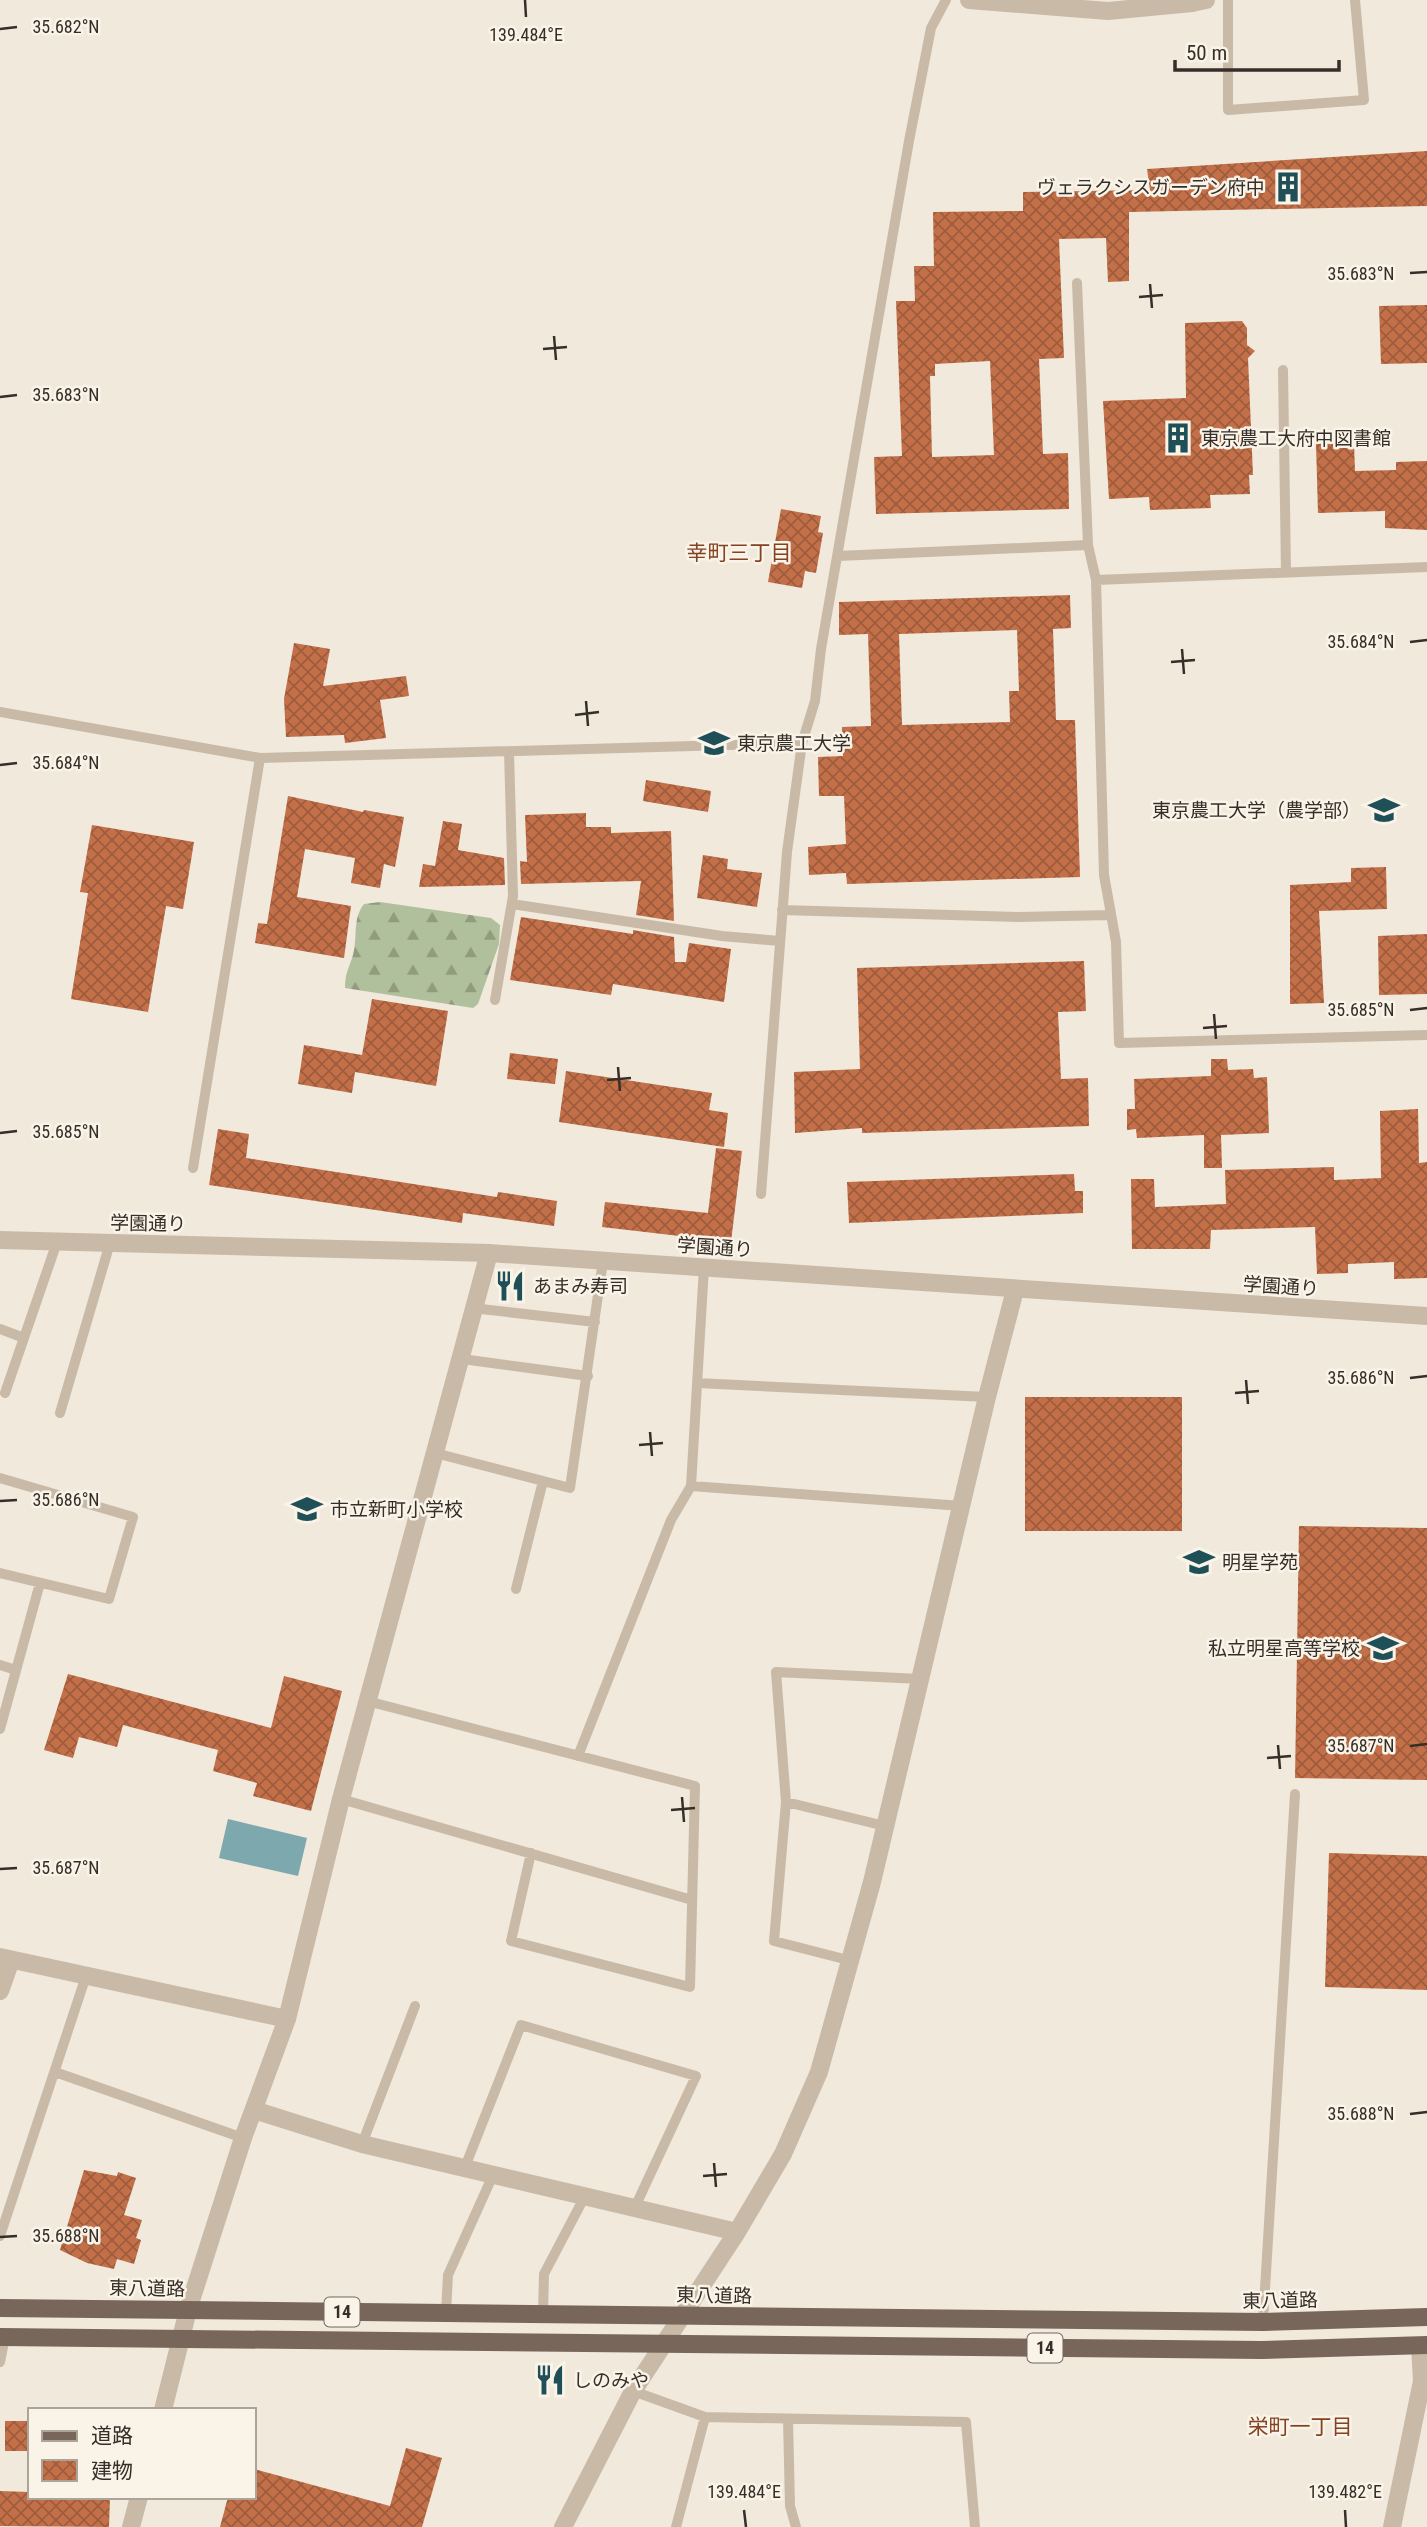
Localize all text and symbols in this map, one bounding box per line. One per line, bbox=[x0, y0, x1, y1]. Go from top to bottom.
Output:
text: 35.682°N bbox=[32, 16, 100, 37]
text: 139.484°E bbox=[489, 24, 563, 45]
scale bar bbox=[1175, 28, 1340, 72]
text: 50 m bbox=[1186, 41, 1227, 65]
building icon: ヴェラクシスガーデン府中 bbox=[1271, 170, 1305, 204]
place label: ヴェラクシスガーデン府中 bbox=[1037, 176, 1265, 199]
text: 35.683°N bbox=[1327, 263, 1395, 284]
text: 35.683°N bbox=[32, 384, 100, 405]
building icon: 東京農工大府中図書館 bbox=[1161, 421, 1195, 455]
place label: 東京農工大府中図書館 bbox=[1201, 427, 1391, 450]
district label: 幸町三丁目 bbox=[687, 541, 792, 565]
text: 35.684°N bbox=[1327, 631, 1395, 652]
school or university icon: 東京農工大学 bbox=[697, 726, 731, 760]
place label: 東京農工大学 bbox=[737, 732, 851, 755]
text: 35.684°N bbox=[32, 752, 100, 773]
school or university icon: 東京農工大学（農学部） bbox=[1367, 793, 1401, 827]
place label: 東京農工大学（農学部） bbox=[1152, 799, 1361, 822]
text: 35.685°N bbox=[1327, 999, 1395, 1020]
text: 35.685°N bbox=[32, 1121, 100, 1142]
street label: 学園通り bbox=[110, 1211, 186, 1236]
street label: 学園通り bbox=[676, 1233, 754, 1262]
restaurant icon: あまみ寿司 bbox=[493, 1269, 527, 1303]
street label: 学園通り bbox=[1242, 1272, 1320, 1301]
place label: あまみ寿司 bbox=[533, 1275, 628, 1298]
text: 35.686°N bbox=[1327, 1367, 1395, 1388]
text: 35.686°N bbox=[32, 1489, 100, 1510]
school or university icon: 市立新町小学校 bbox=[290, 1492, 324, 1526]
place label: 市立新町小学校 bbox=[330, 1498, 463, 1521]
school or university icon: 明星学苑 bbox=[1182, 1545, 1216, 1579]
place label: 明星学苑 bbox=[1222, 1551, 1298, 1574]
school or university icon: 私立明星高等学校 bbox=[1366, 1631, 1400, 1665]
place label: 私立明星高等学校 bbox=[1208, 1637, 1360, 1660]
text: 35.687°N bbox=[1327, 1735, 1395, 1756]
text: 35.687°N bbox=[32, 1857, 100, 1878]
text: 35.688°N bbox=[1327, 2103, 1395, 2124]
text: 35.688°N bbox=[32, 2225, 100, 2246]
street label: 東八道路 bbox=[109, 2276, 185, 2301]
street label: 東八道路 bbox=[676, 2283, 752, 2308]
street label: 東八道路 bbox=[1242, 2288, 1318, 2313]
road number: 14 bbox=[324, 2298, 360, 2326]
road number: 14 bbox=[1028, 2334, 1062, 2362]
restaurant icon: しのみや bbox=[533, 2363, 567, 2397]
place label: しのみや bbox=[573, 2369, 649, 2392]
legend bbox=[28, 2408, 256, 2499]
district label: 栄町一丁目 bbox=[1248, 2415, 1353, 2439]
text: 道路 bbox=[91, 2424, 133, 2448]
text: 建物 bbox=[91, 2459, 133, 2483]
text: 139.484°E bbox=[707, 2481, 781, 2502]
text: 139.482°E bbox=[1308, 2481, 1382, 2502]

